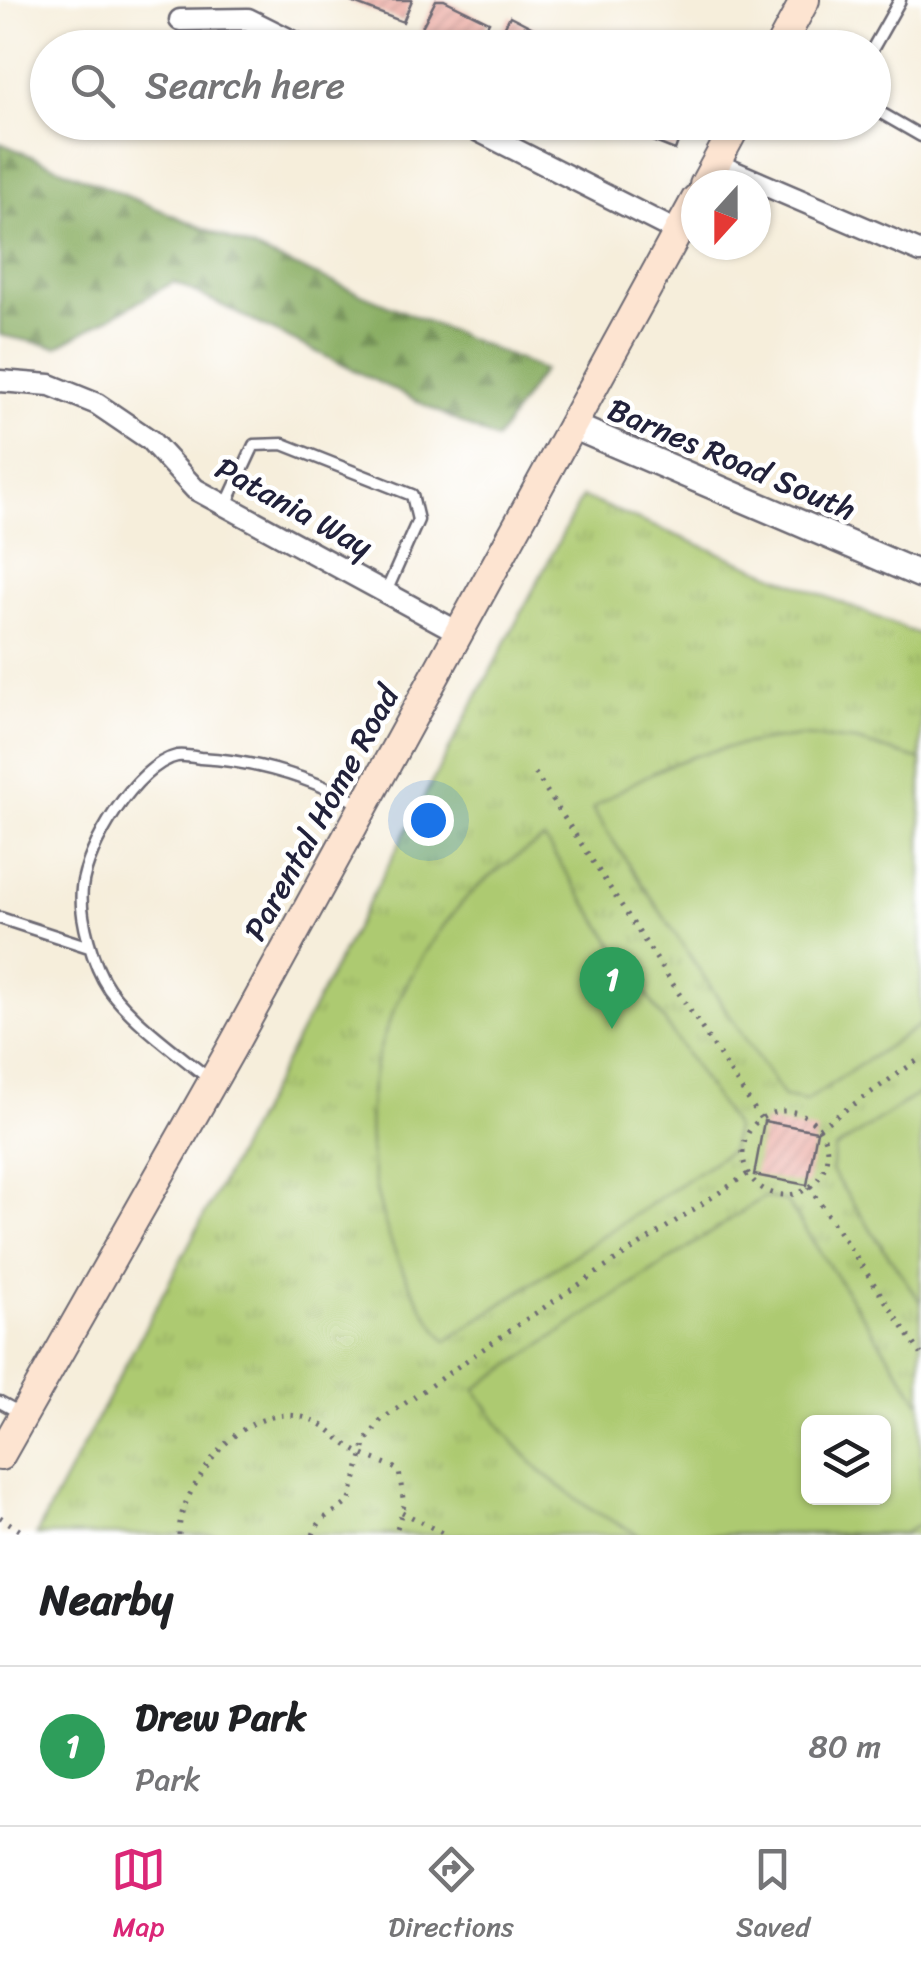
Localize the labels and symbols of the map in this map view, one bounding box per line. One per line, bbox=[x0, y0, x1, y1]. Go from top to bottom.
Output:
north arrow bbox=[681, 170, 771, 260]
street label: Barnes Road South bbox=[599, 381, 865, 538]
street label: Patania Way bbox=[204, 441, 384, 575]
street label: Parental Home Road bbox=[227, 673, 417, 952]
your location bbox=[403, 795, 454, 846]
pin: 1 bbox=[580, 946, 644, 1029]

